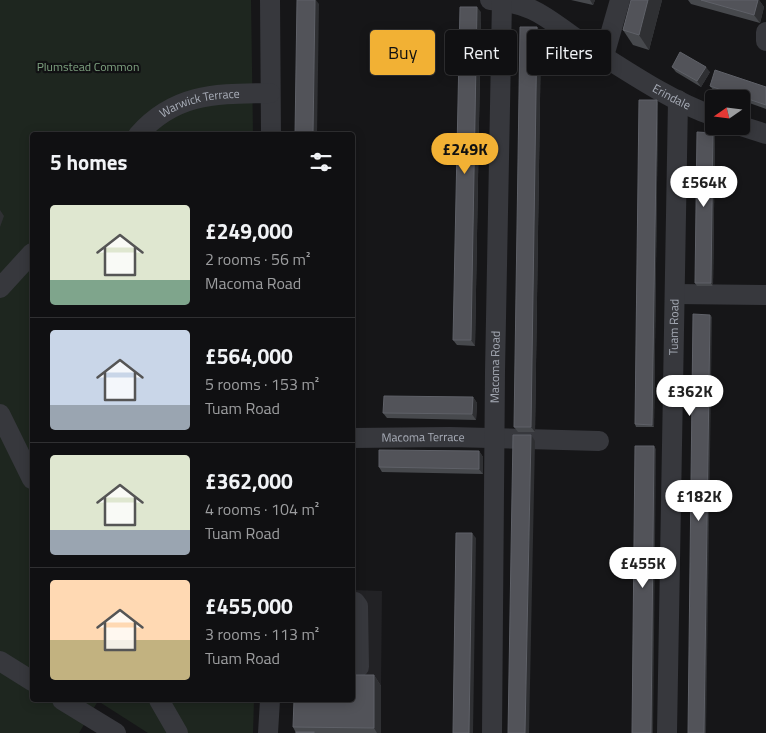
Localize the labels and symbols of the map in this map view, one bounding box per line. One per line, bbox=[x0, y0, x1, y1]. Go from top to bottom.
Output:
park label: Plumstead Common bbox=[37, 57, 139, 76]
street label: Erindale bbox=[649, 79, 694, 114]
street label: Warwick Terrace bbox=[155, 84, 240, 122]
north arrow bbox=[705, 90, 750, 135]
pin: £249K bbox=[430, 132, 500, 175]
pin: £564K bbox=[669, 166, 739, 208]
street label: Tuam Road bbox=[664, 299, 684, 355]
street label: Macoma Road bbox=[485, 331, 505, 403]
pin: £362K bbox=[655, 374, 725, 417]
street label: Macoma Terrace bbox=[381, 427, 465, 447]
pin: £182K bbox=[664, 480, 734, 522]
pin: £455K bbox=[608, 546, 678, 589]

